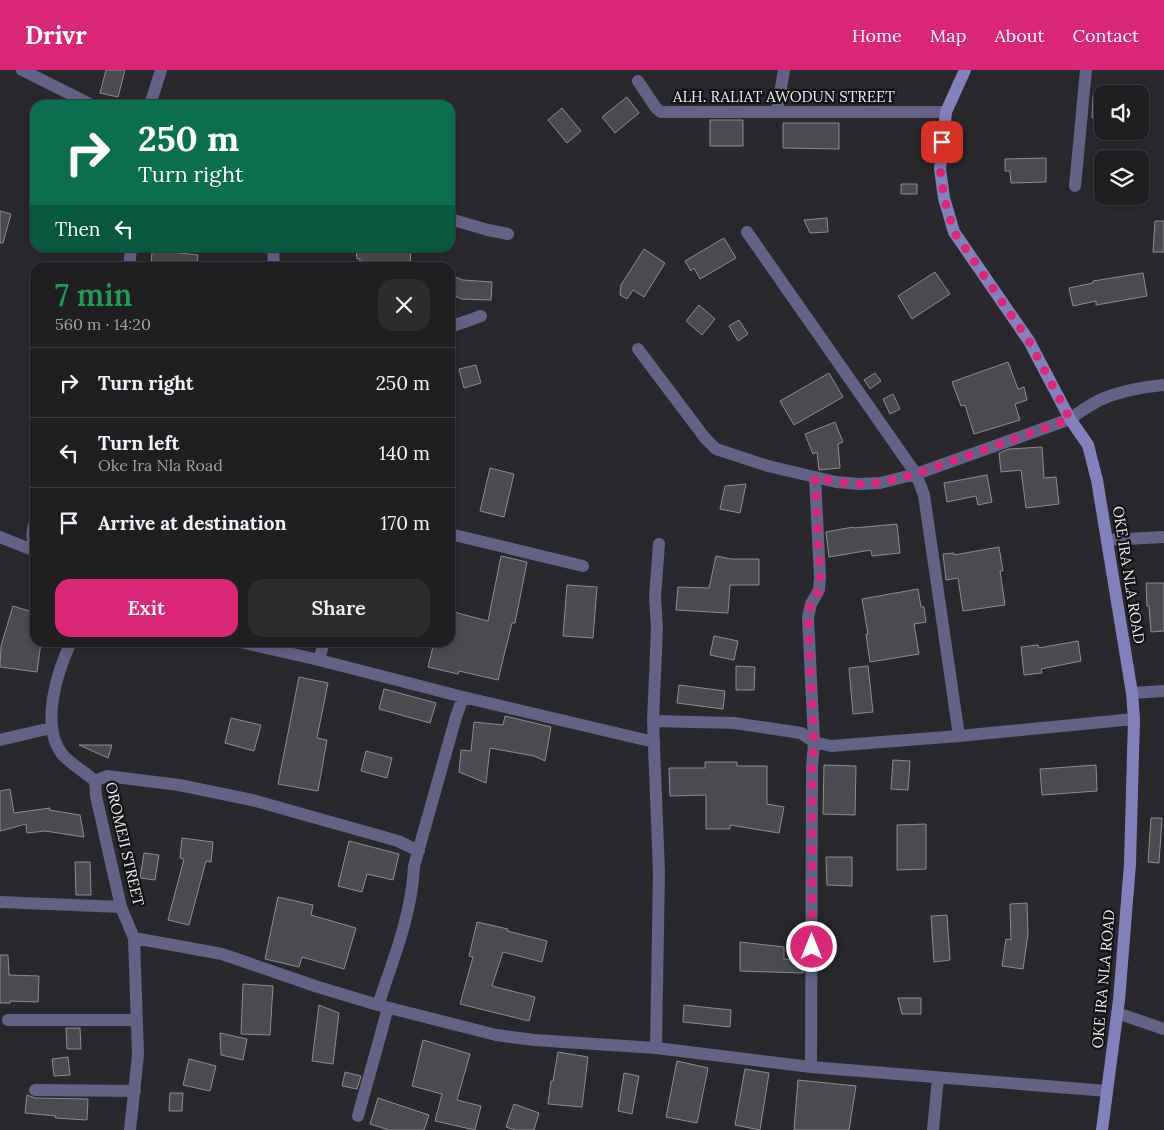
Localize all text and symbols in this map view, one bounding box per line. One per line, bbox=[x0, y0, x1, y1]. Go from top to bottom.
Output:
text: Drivr bbox=[25, 20, 87, 51]
text: Home bbox=[852, 24, 902, 47]
text: Map bbox=[930, 24, 966, 47]
text: About bbox=[994, 24, 1044, 47]
text: Contact bbox=[1072, 24, 1139, 47]
map controls bbox=[1094, 85, 1149, 205]
button: sound bbox=[1094, 85, 1149, 140]
street label: ALH. RALIAT AWODUN STREET bbox=[672, 87, 895, 106]
text: 250 m bbox=[138, 116, 239, 161]
icon: right bbox=[55, 120, 120, 185]
pin bbox=[921, 121, 963, 163]
icon: arrive bbox=[928, 128, 956, 156]
button: layers bbox=[1094, 150, 1149, 205]
text: Turn right bbox=[138, 160, 243, 188]
icon: left bbox=[110, 215, 138, 243]
text: Then bbox=[55, 217, 100, 241]
text: 7 min bbox=[55, 276, 132, 314]
button: close bbox=[378, 279, 430, 331]
text: 560 m · 14:20 bbox=[55, 314, 151, 334]
icon: right bbox=[55, 369, 83, 397]
text: Turn right bbox=[98, 371, 194, 395]
text: 250 m bbox=[376, 371, 430, 395]
text: Turn left bbox=[98, 431, 179, 455]
icon: left bbox=[55, 439, 83, 467]
text: 140 m bbox=[379, 441, 430, 465]
text: Oke Ira Nla Road bbox=[98, 455, 223, 475]
street label: OKE IRA NLA ROAD bbox=[1109, 505, 1149, 645]
icon: arrive bbox=[55, 509, 83, 537]
text: Arrive at destination bbox=[98, 511, 287, 535]
text: 170 m bbox=[381, 511, 430, 535]
button: Exit bbox=[55, 579, 238, 637]
button: Share bbox=[248, 579, 430, 637]
street label: OROMEJI STREET bbox=[102, 780, 149, 908]
street label: OKE IRA NLA ROAD bbox=[1087, 909, 1119, 1049]
position arrow bbox=[785, 920, 837, 972]

